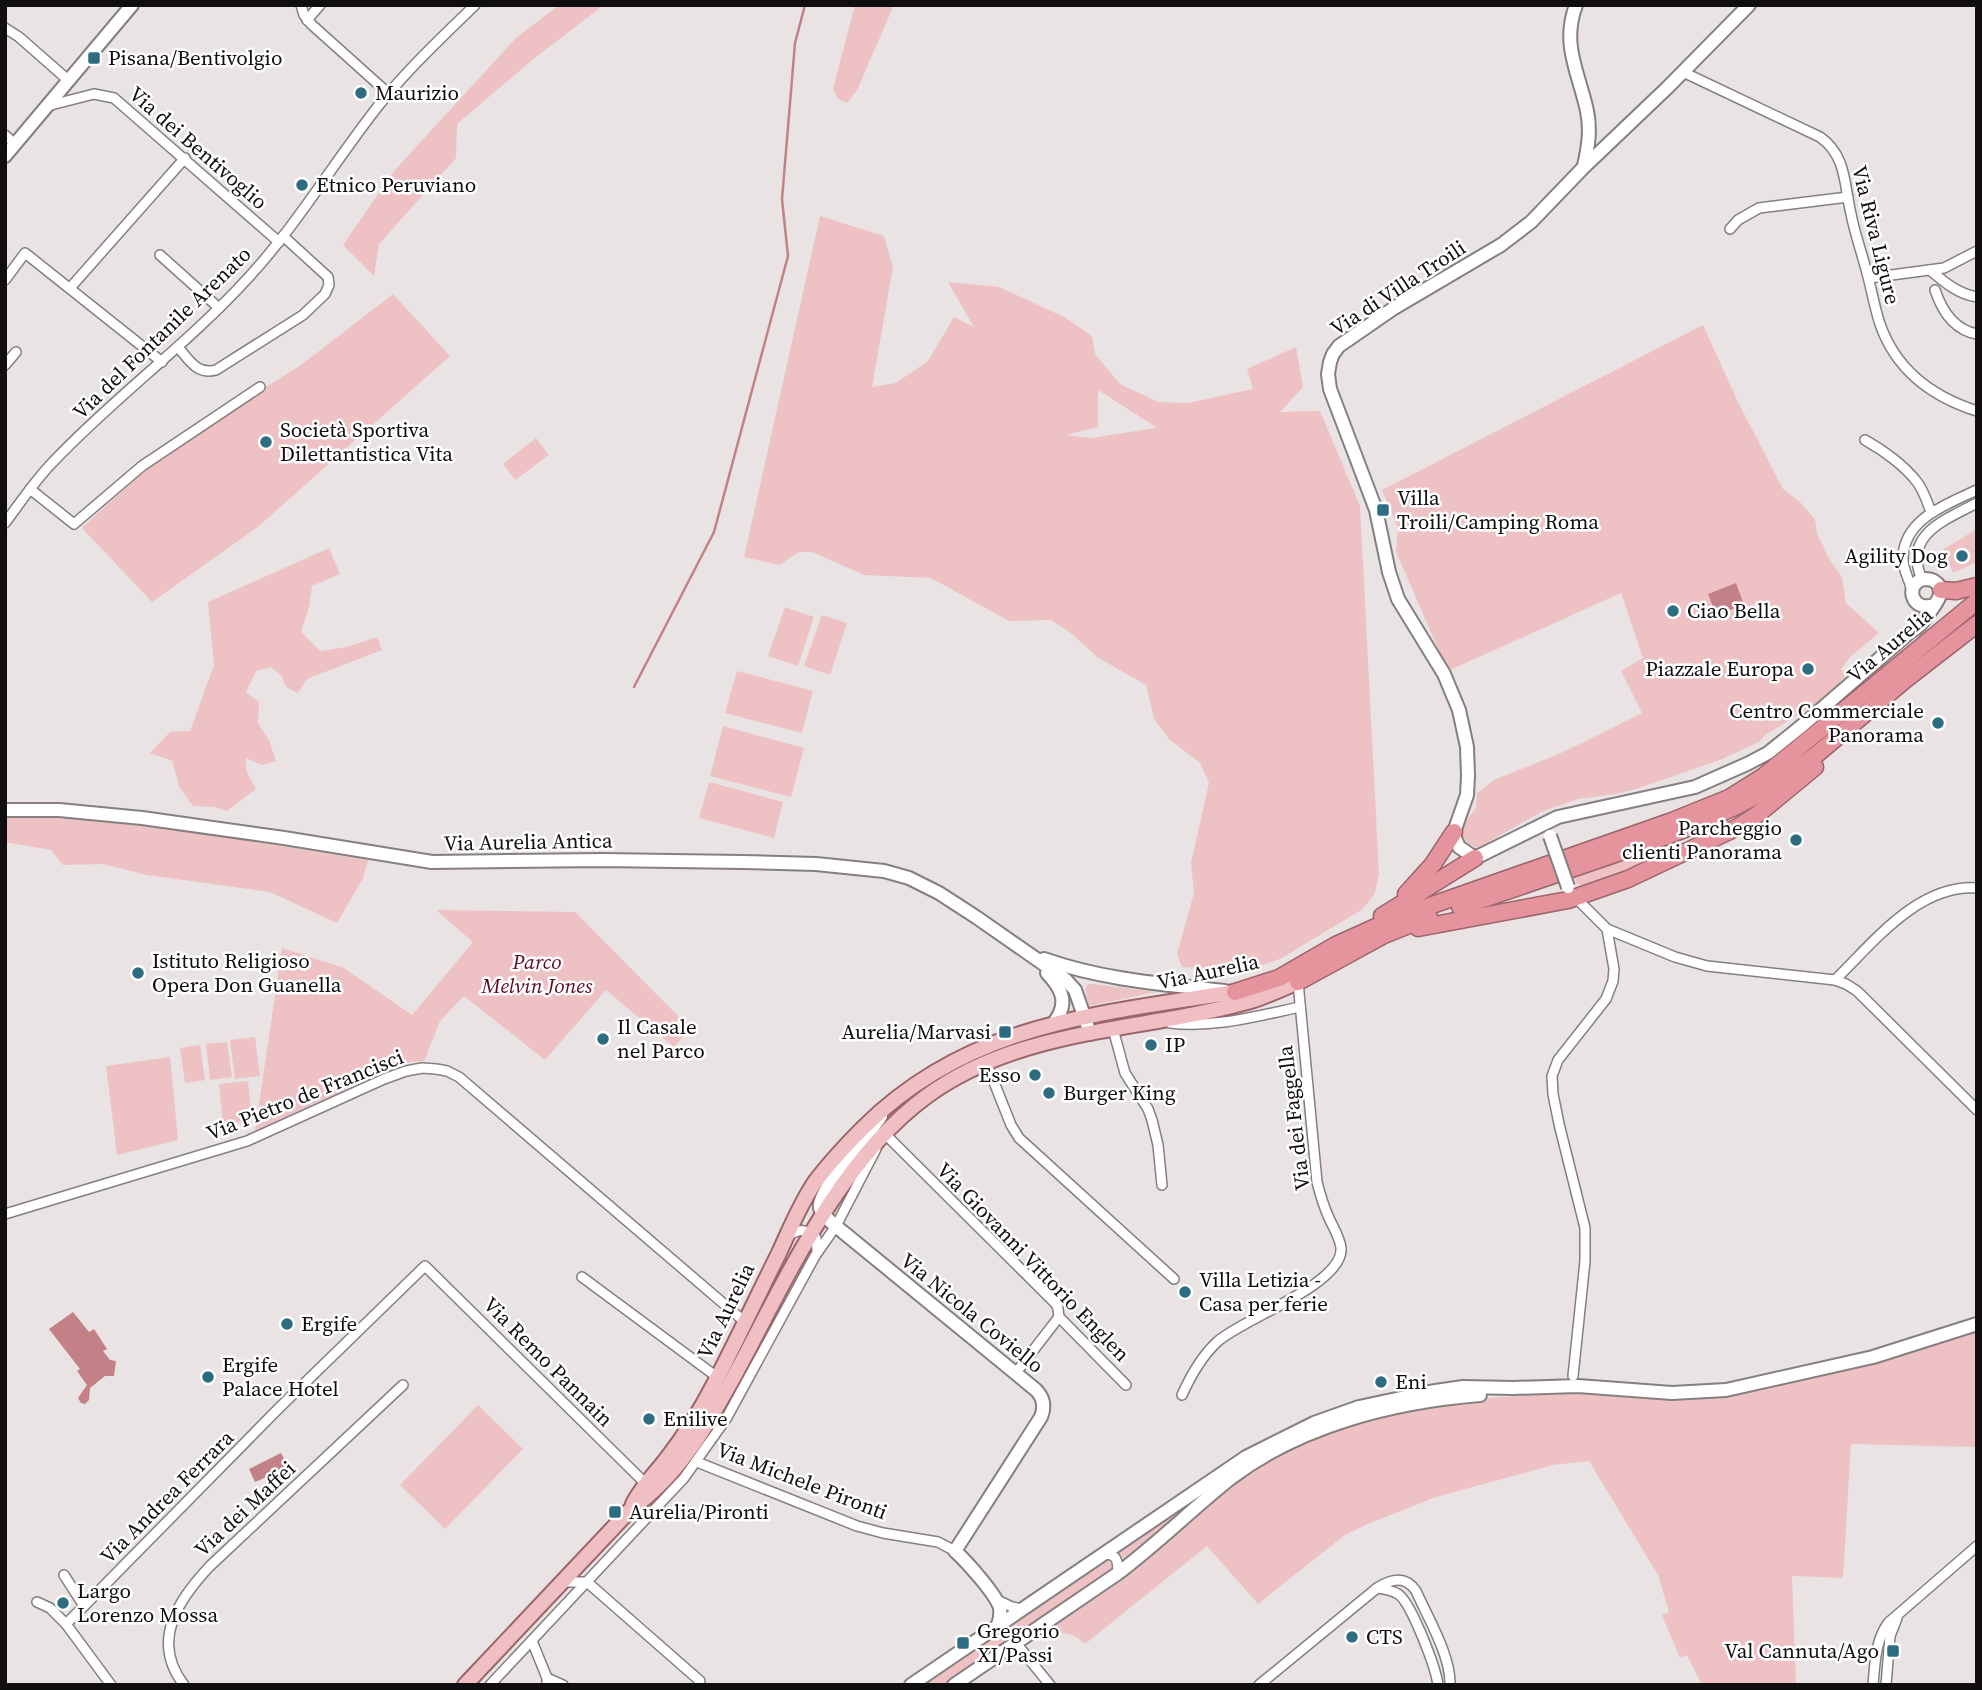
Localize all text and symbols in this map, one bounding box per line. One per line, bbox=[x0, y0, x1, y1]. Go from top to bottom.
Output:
place label: Pisana/Bentivolgio bbox=[108, 43, 282, 72]
marker: Pisana/Bentivolgio bbox=[86, 50, 102, 66]
place label: Maurizio bbox=[375, 78, 459, 107]
street label: Via dei Bentivoglio bbox=[123, 79, 274, 216]
marker: Maurizio bbox=[353, 85, 369, 101]
street label: Via Riva Ligure bbox=[1845, 162, 1908, 307]
place label: Etnico Peruviano bbox=[316, 170, 476, 199]
marker: Etnico Peruviano bbox=[294, 177, 310, 193]
street label: Via di Villa Troili bbox=[1324, 233, 1471, 342]
street label: Via del Fontanile Arenato bbox=[66, 240, 257, 426]
place label: Società Sportiva Dilettantistica Vita bbox=[280, 415, 453, 468]
marker: Società Sportiva Dilettantistica Vita bbox=[258, 434, 274, 450]
place label: Villa Troili/Camping Roma bbox=[1397, 483, 1599, 536]
marker: Villa Troili/Camping Roma bbox=[1375, 502, 1391, 518]
place label: Agility Dog bbox=[1845, 541, 1948, 570]
marker: Agility Dog bbox=[1954, 548, 1970, 564]
place label: Ciao Bella bbox=[1687, 596, 1781, 625]
street label: Via Aurelia bbox=[1841, 600, 1939, 689]
marker: Ciao Bella bbox=[1665, 603, 1681, 619]
place label: Piazzale Europa bbox=[1645, 654, 1794, 683]
marker: Piazzale Europa bbox=[1800, 661, 1816, 677]
place label: Centro Commerciale Panorama bbox=[1729, 696, 1924, 749]
marker: Centro Commerciale Panorama bbox=[1930, 715, 1946, 731]
place label: Parcheggio clienti Panorama bbox=[1622, 813, 1782, 866]
street label: Via Aurelia Antica bbox=[443, 826, 613, 857]
marker: Parcheggio clienti Panorama bbox=[1788, 832, 1804, 848]
place label: Istituto Religioso Opera Don Guanella bbox=[152, 946, 342, 999]
park label: Parco Melvin Jones bbox=[481, 947, 593, 1000]
street label: Via Aurelia bbox=[1154, 947, 1262, 996]
marker: Istituto Religioso Opera Don Guanella bbox=[130, 965, 146, 981]
place label: Il Casale nel Parco bbox=[617, 1012, 705, 1065]
place label: Aurelia/Marvasi bbox=[841, 1017, 991, 1046]
marker: Aurelia/Marvasi bbox=[997, 1024, 1013, 1040]
place label: IP bbox=[1165, 1030, 1185, 1059]
marker: Il Casale nel Parco bbox=[595, 1031, 611, 1047]
marker: IP bbox=[1143, 1037, 1159, 1053]
street label: Via Pietro de Francisci bbox=[202, 1042, 408, 1147]
street label: Via dei Faggella bbox=[1270, 1044, 1317, 1192]
place label: Esso bbox=[979, 1060, 1021, 1089]
marker: Esso bbox=[1027, 1067, 1043, 1083]
place label: Burger King bbox=[1063, 1078, 1176, 1107]
marker: Burger King bbox=[1041, 1085, 1057, 1101]
street label: Via Giovanni Vittorio Englen bbox=[930, 1156, 1137, 1368]
street label: Via Nicola Coviello bbox=[895, 1246, 1050, 1379]
street label: Via Aurelia bbox=[690, 1258, 761, 1364]
place label: Villa Letizia - Casa per ferie bbox=[1199, 1265, 1328, 1318]
marker: Villa Letizia - Casa per ferie bbox=[1177, 1284, 1193, 1300]
street label: Via Remo Pannain bbox=[477, 1290, 620, 1433]
place label: Ergife bbox=[301, 1309, 357, 1338]
marker: Ergife bbox=[279, 1316, 295, 1332]
place label: Ergife Palace Hotel bbox=[222, 1350, 339, 1403]
place label: Eni bbox=[1395, 1367, 1427, 1396]
marker: Ergife Palace Hotel bbox=[200, 1369, 216, 1385]
marker: Eni bbox=[1373, 1374, 1389, 1390]
place label: Enilive bbox=[663, 1404, 728, 1433]
marker: Enilive bbox=[641, 1411, 657, 1427]
street label: Via Andrea Ferrara bbox=[93, 1423, 240, 1570]
street label: Via Michele Pironti bbox=[713, 1435, 892, 1526]
street label: Via dei Maffei bbox=[188, 1454, 302, 1563]
place label: Aurelia/Pironti bbox=[629, 1497, 769, 1526]
marker: Aurelia/Pironti bbox=[607, 1504, 623, 1520]
place label: Largo Lorenzo Mossa bbox=[77, 1576, 218, 1629]
marker: Largo Lorenzo Mossa bbox=[55, 1595, 71, 1611]
place label: Gregorio XI/Passi bbox=[977, 1616, 1060, 1669]
place label: CTS bbox=[1366, 1622, 1403, 1651]
marker: CTS bbox=[1344, 1629, 1360, 1645]
marker: Gregorio XI/Passi bbox=[955, 1635, 971, 1651]
place label: Val Cannuta/Ago bbox=[1724, 1636, 1879, 1665]
marker: Val Cannuta/Ago bbox=[1885, 1643, 1901, 1659]

